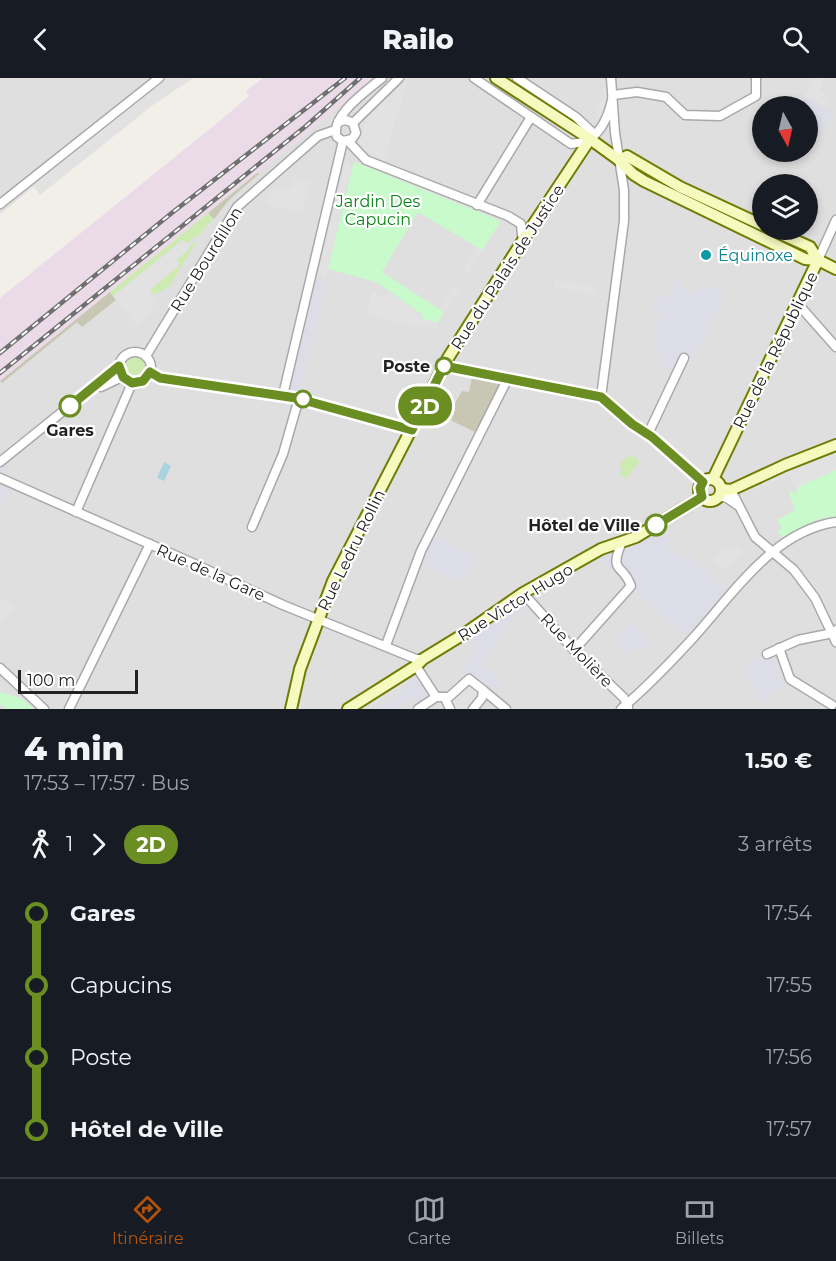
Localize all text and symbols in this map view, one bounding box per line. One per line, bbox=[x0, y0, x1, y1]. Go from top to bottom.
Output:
icon: back bbox=[24, 23, 57, 56]
text: Railo bbox=[382, 23, 454, 56]
icon: search bbox=[779, 23, 812, 56]
north arrow bbox=[752, 96, 818, 162]
map controls bbox=[752, 96, 818, 240]
button: layers bbox=[752, 174, 818, 240]
street label: Rue du Palais de Justice bbox=[447, 181, 568, 354]
park label: Jardin Des Capucin bbox=[335, 192, 420, 229]
street label: Rue Bourdillon bbox=[167, 203, 246, 315]
place label: Équinoxe bbox=[718, 246, 793, 265]
marker: Équinoxe bbox=[699, 248, 713, 262]
street label: Rue de la République bbox=[729, 269, 822, 432]
place label: Poste bbox=[383, 357, 430, 376]
marker: Poste bbox=[435, 357, 453, 375]
line badge: 2D bbox=[398, 386, 452, 426]
unlabelled marker bbox=[294, 390, 312, 408]
text: 2D bbox=[410, 394, 440, 419]
marker: Gares bbox=[59, 395, 81, 417]
place label: Gares bbox=[46, 421, 94, 440]
street label: Rue Ledru Rollin bbox=[314, 486, 389, 614]
marker: Hôtel de Ville bbox=[645, 514, 667, 536]
place label: Hôtel de Ville bbox=[528, 516, 640, 535]
street label: Rue de la Gare bbox=[154, 540, 268, 605]
street label: Rue Victor Hugo bbox=[454, 559, 576, 645]
street label: Rue Molière bbox=[537, 609, 617, 691]
scale bar bbox=[18, 667, 138, 694]
text: 100 m bbox=[27, 671, 75, 690]
text: 4 min bbox=[24, 728, 125, 768]
text: 1.50 € bbox=[746, 747, 812, 774]
text: 17:53 – 17:57 · Bus bbox=[24, 771, 189, 795]
icon: walk bbox=[24, 828, 57, 861]
icon: forward bbox=[82, 828, 115, 861]
text: 1 bbox=[66, 832, 73, 856]
text: 2D bbox=[136, 832, 166, 857]
text: 3 arrêts bbox=[738, 832, 812, 856]
text: Gares bbox=[70, 900, 135, 927]
text: 17:54 bbox=[765, 901, 812, 925]
text: Capucins bbox=[70, 972, 172, 999]
text: 17:55 bbox=[767, 973, 812, 997]
text: Poste bbox=[70, 1044, 132, 1071]
text: 17:56 bbox=[766, 1045, 812, 1069]
text: Hôtel de Ville bbox=[70, 1116, 224, 1143]
text: 17:57 bbox=[766, 1117, 812, 1141]
tab: Itinéraire bbox=[112, 1193, 184, 1248]
tab: Carte bbox=[408, 1193, 451, 1248]
tab: Billets bbox=[675, 1193, 724, 1248]

